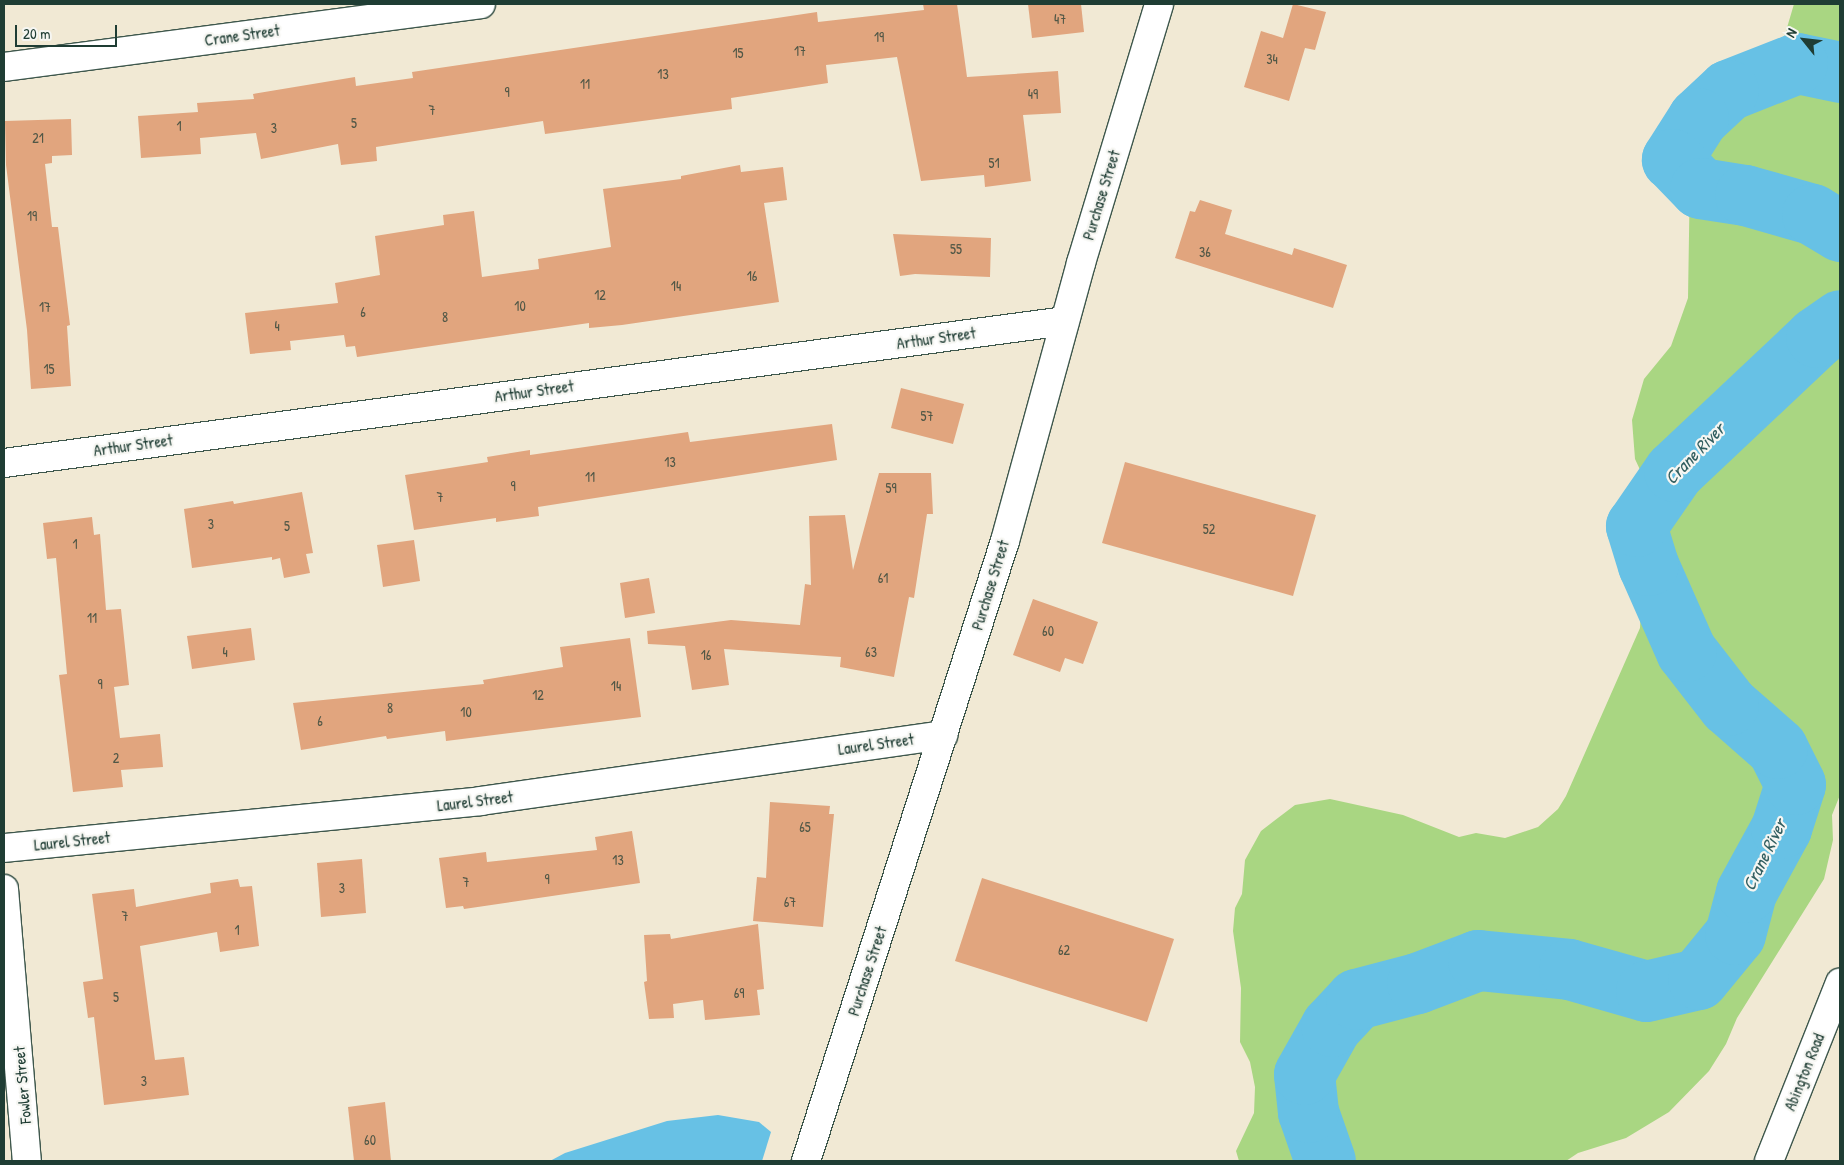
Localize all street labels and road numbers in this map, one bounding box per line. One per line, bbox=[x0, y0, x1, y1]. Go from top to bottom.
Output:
street label: Crane Street bbox=[203, 20, 281, 50]
street label: Purchase Street bbox=[1078, 148, 1124, 242]
street label: Arthur Street bbox=[895, 323, 977, 353]
street label: Arthur Street bbox=[493, 376, 575, 406]
street label: Arthur Street bbox=[92, 430, 174, 460]
street label: Purchase Street bbox=[967, 538, 1013, 632]
street label: Laurel Street bbox=[837, 729, 915, 759]
street label: Laurel Street bbox=[436, 787, 514, 815]
street label: Laurel Street bbox=[33, 827, 111, 855]
street label: Purchase Street bbox=[844, 924, 890, 1018]
street label: Abington Road bbox=[1780, 1031, 1828, 1113]
street label: Fowler Street bbox=[9, 1046, 35, 1124]

